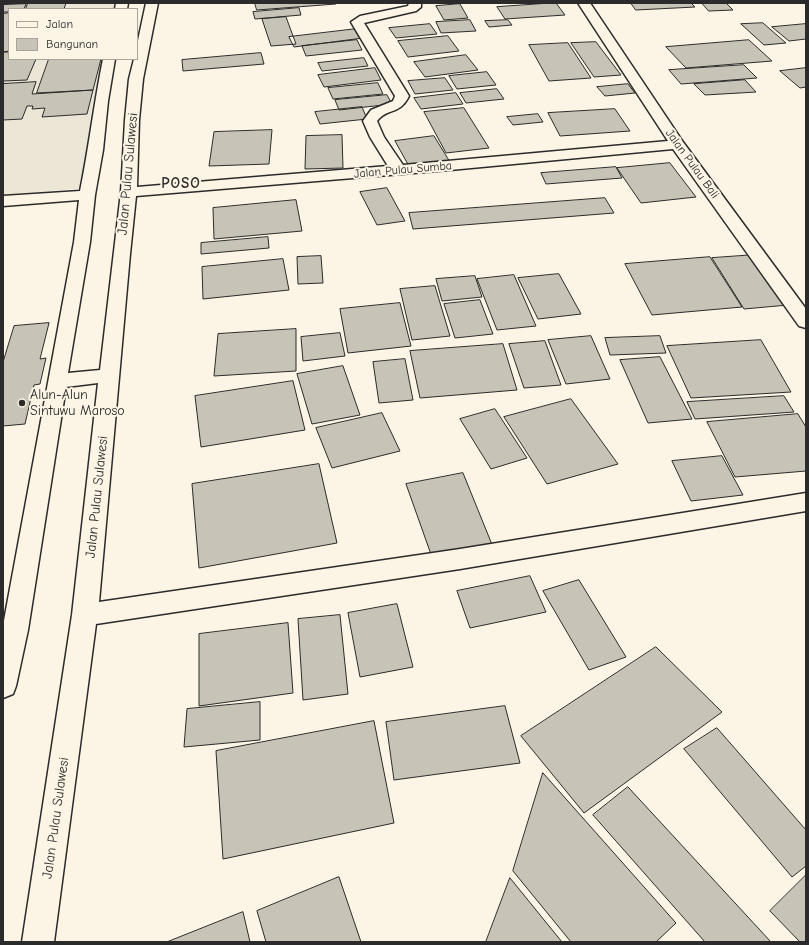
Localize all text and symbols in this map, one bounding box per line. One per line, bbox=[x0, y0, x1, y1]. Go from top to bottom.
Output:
legend bbox=[8, 8, 138, 60]
text: Jalan bbox=[46, 17, 73, 31]
text: Bangunan bbox=[46, 37, 98, 51]
street label: Jalan Pulau Sulawesi bbox=[114, 112, 142, 236]
street label: Jalan Pulau Bali bbox=[662, 127, 722, 201]
street label: Jalan Pulau Sumba bbox=[353, 159, 453, 181]
district label: POSO bbox=[161, 175, 201, 193]
place label: Alun-Alun Sintuwu Maroso bbox=[30, 387, 125, 420]
marker: Alun-Alun Sintuwu Maroso bbox=[17, 398, 27, 408]
street label: Jalan Pulau Sulawesi bbox=[82, 435, 112, 559]
street label: Jalan Pulau Sulawesi bbox=[39, 756, 73, 880]

